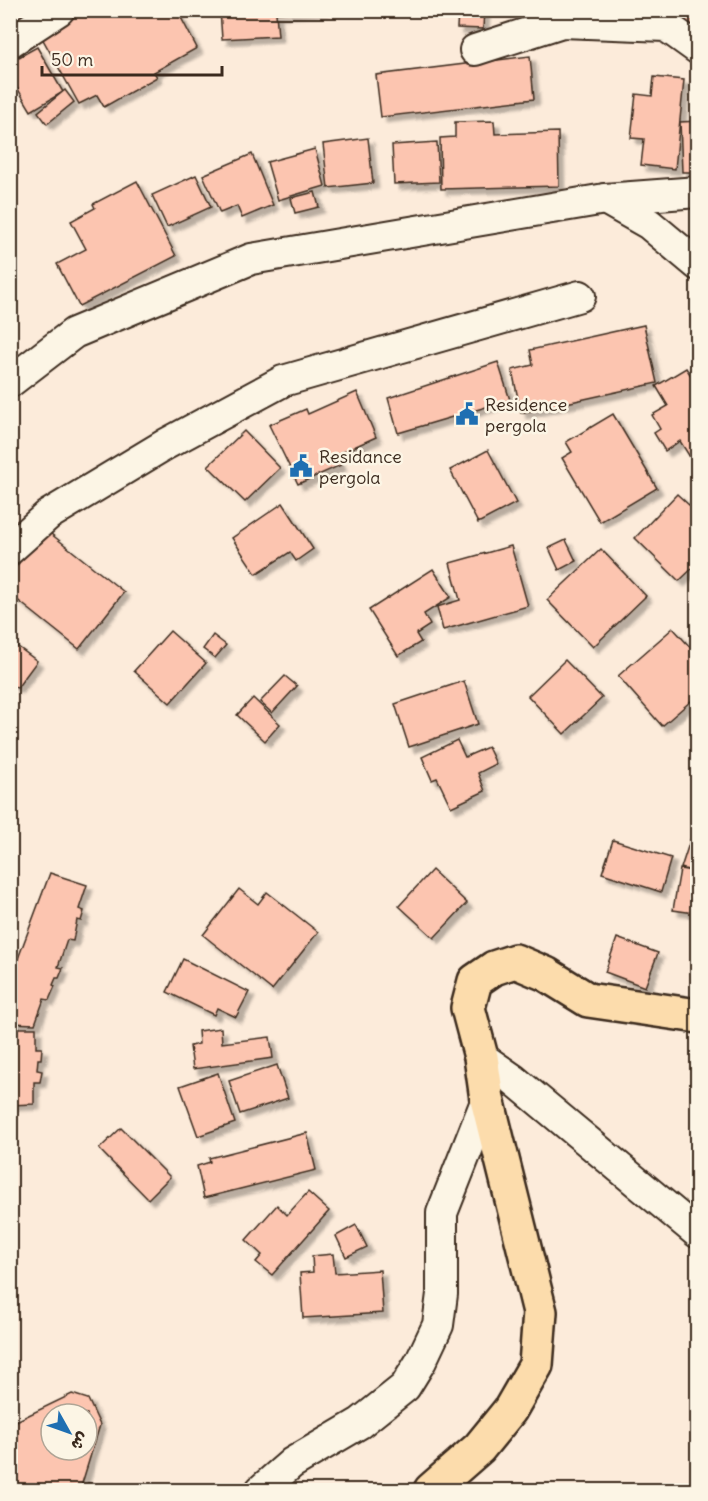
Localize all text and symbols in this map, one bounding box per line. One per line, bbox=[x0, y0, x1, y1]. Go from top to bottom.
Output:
scale bar bbox=[42, 39, 222, 77]
text: 50 m bbox=[51, 48, 93, 71]
place label: Residence pergola bbox=[485, 393, 567, 437]
public building icon: Residence pergola bbox=[454, 401, 480, 427]
place label: Residance pergola bbox=[319, 445, 402, 489]
public building icon: Residance pergola bbox=[288, 453, 314, 479]
north arrow bbox=[39, 1402, 99, 1462]
text: ش bbox=[67, 1428, 94, 1455]

